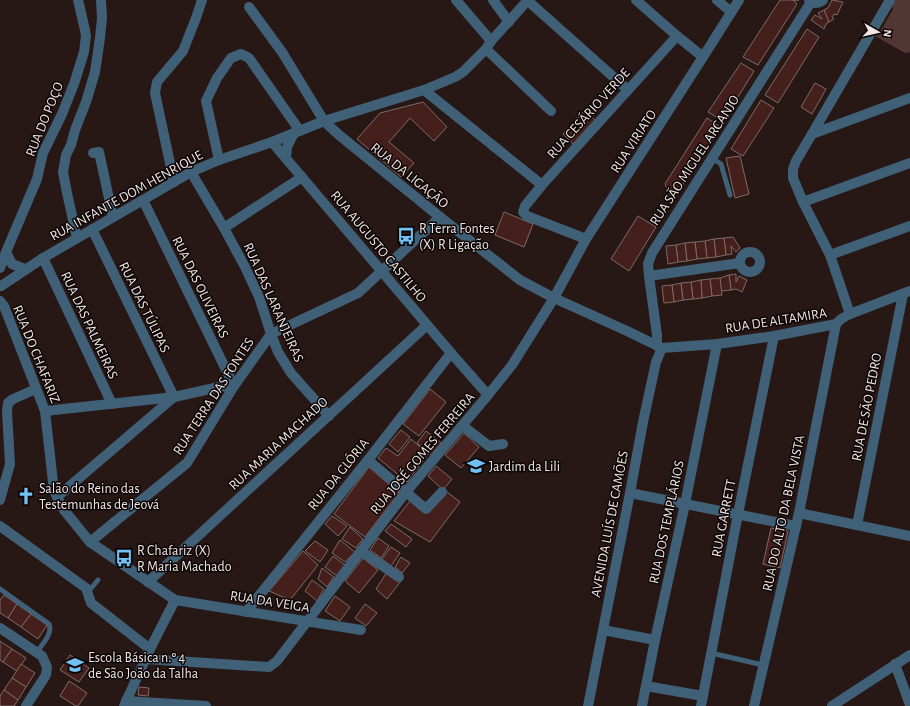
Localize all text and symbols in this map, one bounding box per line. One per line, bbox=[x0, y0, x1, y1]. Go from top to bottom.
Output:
north arrow bbox=[858, 12, 898, 52]
text: N bbox=[881, 29, 893, 38]
street label: RUA CESÁRIO VERDE bbox=[543, 64, 633, 161]
street label: RUA DO POÇO bbox=[24, 80, 66, 159]
street label: RUA SÃO MIGUEL ARCANJO bbox=[646, 92, 742, 228]
street label: RUA VIRIATO bbox=[608, 107, 659, 176]
street label: RUA DA LIGAÇÃO bbox=[368, 139, 452, 211]
street label: RUA INFANTE DOM HENRIQUE bbox=[48, 148, 205, 244]
street label: RUA AUGUSTO CASTILHO bbox=[328, 188, 429, 305]
place label: R Terra Fontes (X) R Ligação bbox=[419, 222, 495, 252]
bus stop icon: R Terra Fontes (X) R Ligação bbox=[396, 226, 416, 246]
street label: RUA DAS OLIVEIRAS bbox=[169, 234, 231, 341]
street label: RUA DAS LARANJEIRAS bbox=[240, 241, 306, 364]
street label: RUA DAS TÚLIPAS bbox=[116, 259, 175, 355]
street label: RUA DAS PALMEIRAS bbox=[58, 270, 120, 381]
street label: RUA DO CHAFARIZ bbox=[10, 303, 62, 405]
street label: RUA DE ALTAMIRA bbox=[724, 306, 828, 336]
street label: RUA TERRA DAS FONTES bbox=[171, 336, 257, 458]
street label: RUA DE SÃO PEDRO bbox=[848, 351, 884, 462]
street label: RUA JOSÉ GOMES FERREIRA bbox=[366, 388, 478, 517]
street label: RUA MARIA MACHADO bbox=[227, 394, 331, 493]
street label: RUA DA GLÓRIA bbox=[303, 434, 372, 513]
street label: RUA DO ALTO DA BELA VISTA bbox=[761, 434, 807, 593]
street label: AVENIDA LUÍS DE CAMÕES bbox=[586, 449, 631, 599]
school or university icon: Jardim da Lili bbox=[466, 456, 486, 476]
street label: RUA DOS TEMPLÁRIOS bbox=[644, 459, 687, 585]
place label: Jardim da Lili bbox=[489, 460, 560, 474]
street label: RUA GARRETT bbox=[710, 478, 738, 558]
place label: Salão do Reino das Testemunhas de Jeová bbox=[39, 482, 160, 512]
church icon: Salão do Reino das Testemunhas de Jeová bbox=[16, 486, 36, 506]
place label: R Chafariz (X) R Maria Machado bbox=[137, 544, 232, 574]
bus stop icon: R Chafariz (X) R Maria Machado bbox=[114, 548, 134, 568]
street label: RUA DA VEIGA bbox=[229, 589, 311, 615]
place label: Escola Básica n.º 4 de São João da Talha bbox=[88, 651, 199, 681]
school or university icon: Escola Básica n.º 4 de São João da Talha bbox=[65, 655, 85, 675]

